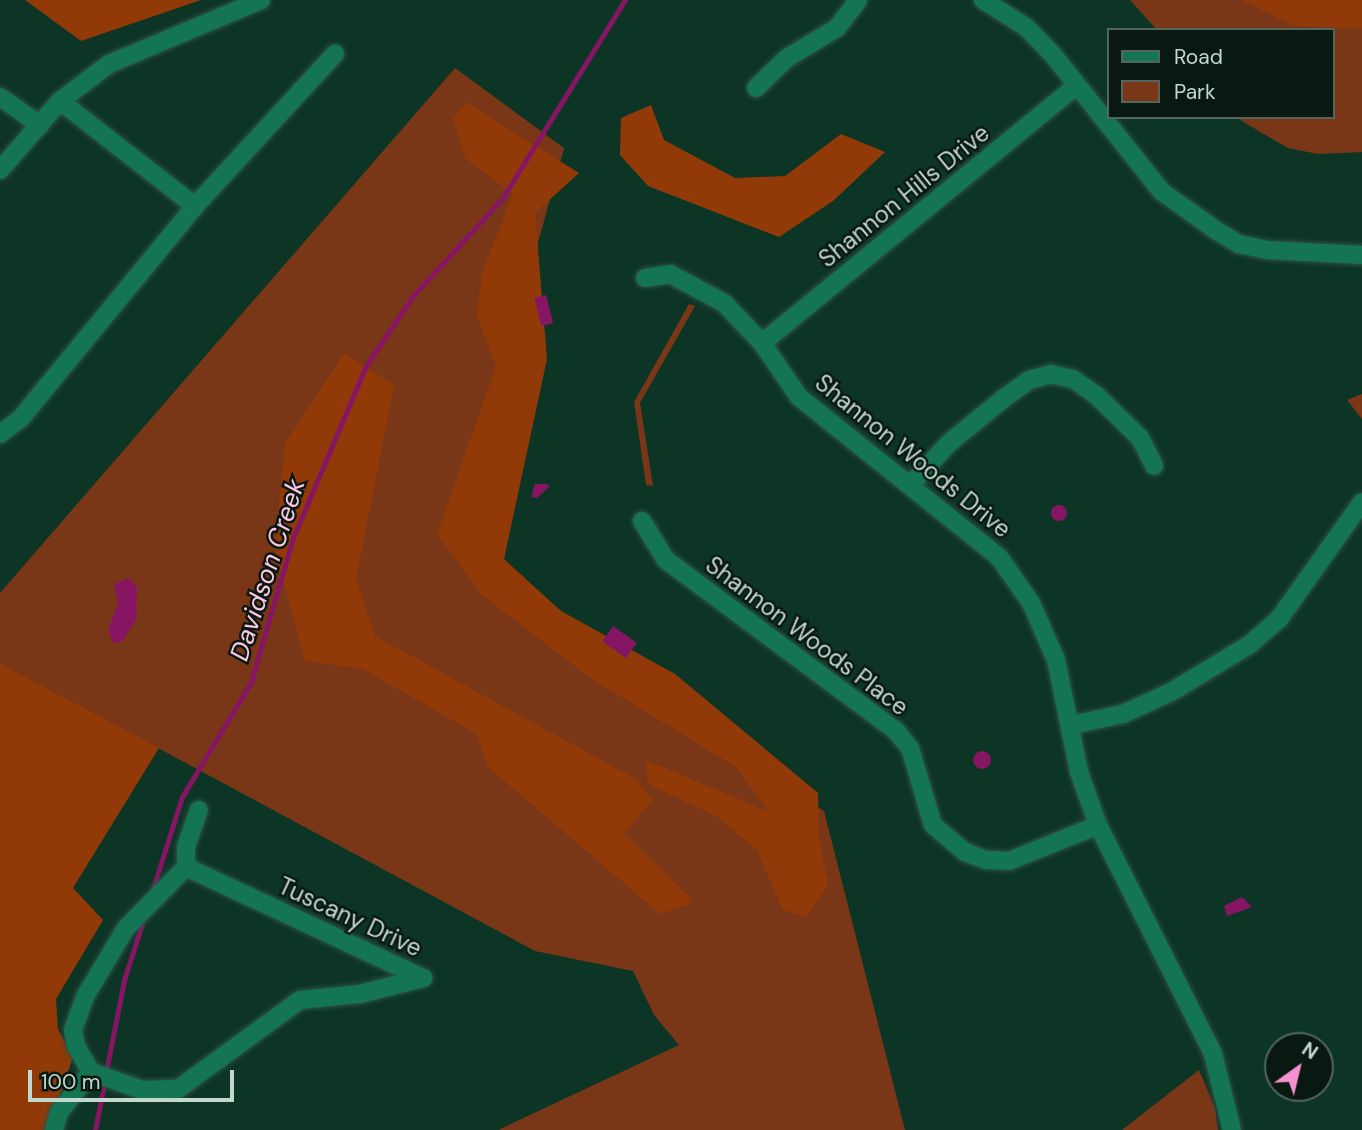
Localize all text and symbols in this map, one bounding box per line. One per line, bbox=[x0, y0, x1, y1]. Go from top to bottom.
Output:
legend bbox=[1106, 28, 1334, 119]
text: Road bbox=[1174, 43, 1223, 71]
text: Park bbox=[1174, 78, 1215, 106]
street label: Shannon Hills Drive bbox=[813, 118, 995, 274]
street label: Shannon Woods Drive bbox=[809, 368, 1017, 544]
water label: Davidson Creek bbox=[224, 475, 312, 665]
street label: Shannon Woods Place bbox=[700, 550, 914, 722]
street label: Tuscany Drive bbox=[274, 871, 426, 963]
north arrow bbox=[1264, 1032, 1334, 1102]
text: N bbox=[1297, 1037, 1323, 1065]
scale bar bbox=[32, 1056, 238, 1100]
text: 100 m bbox=[41, 1068, 101, 1096]

